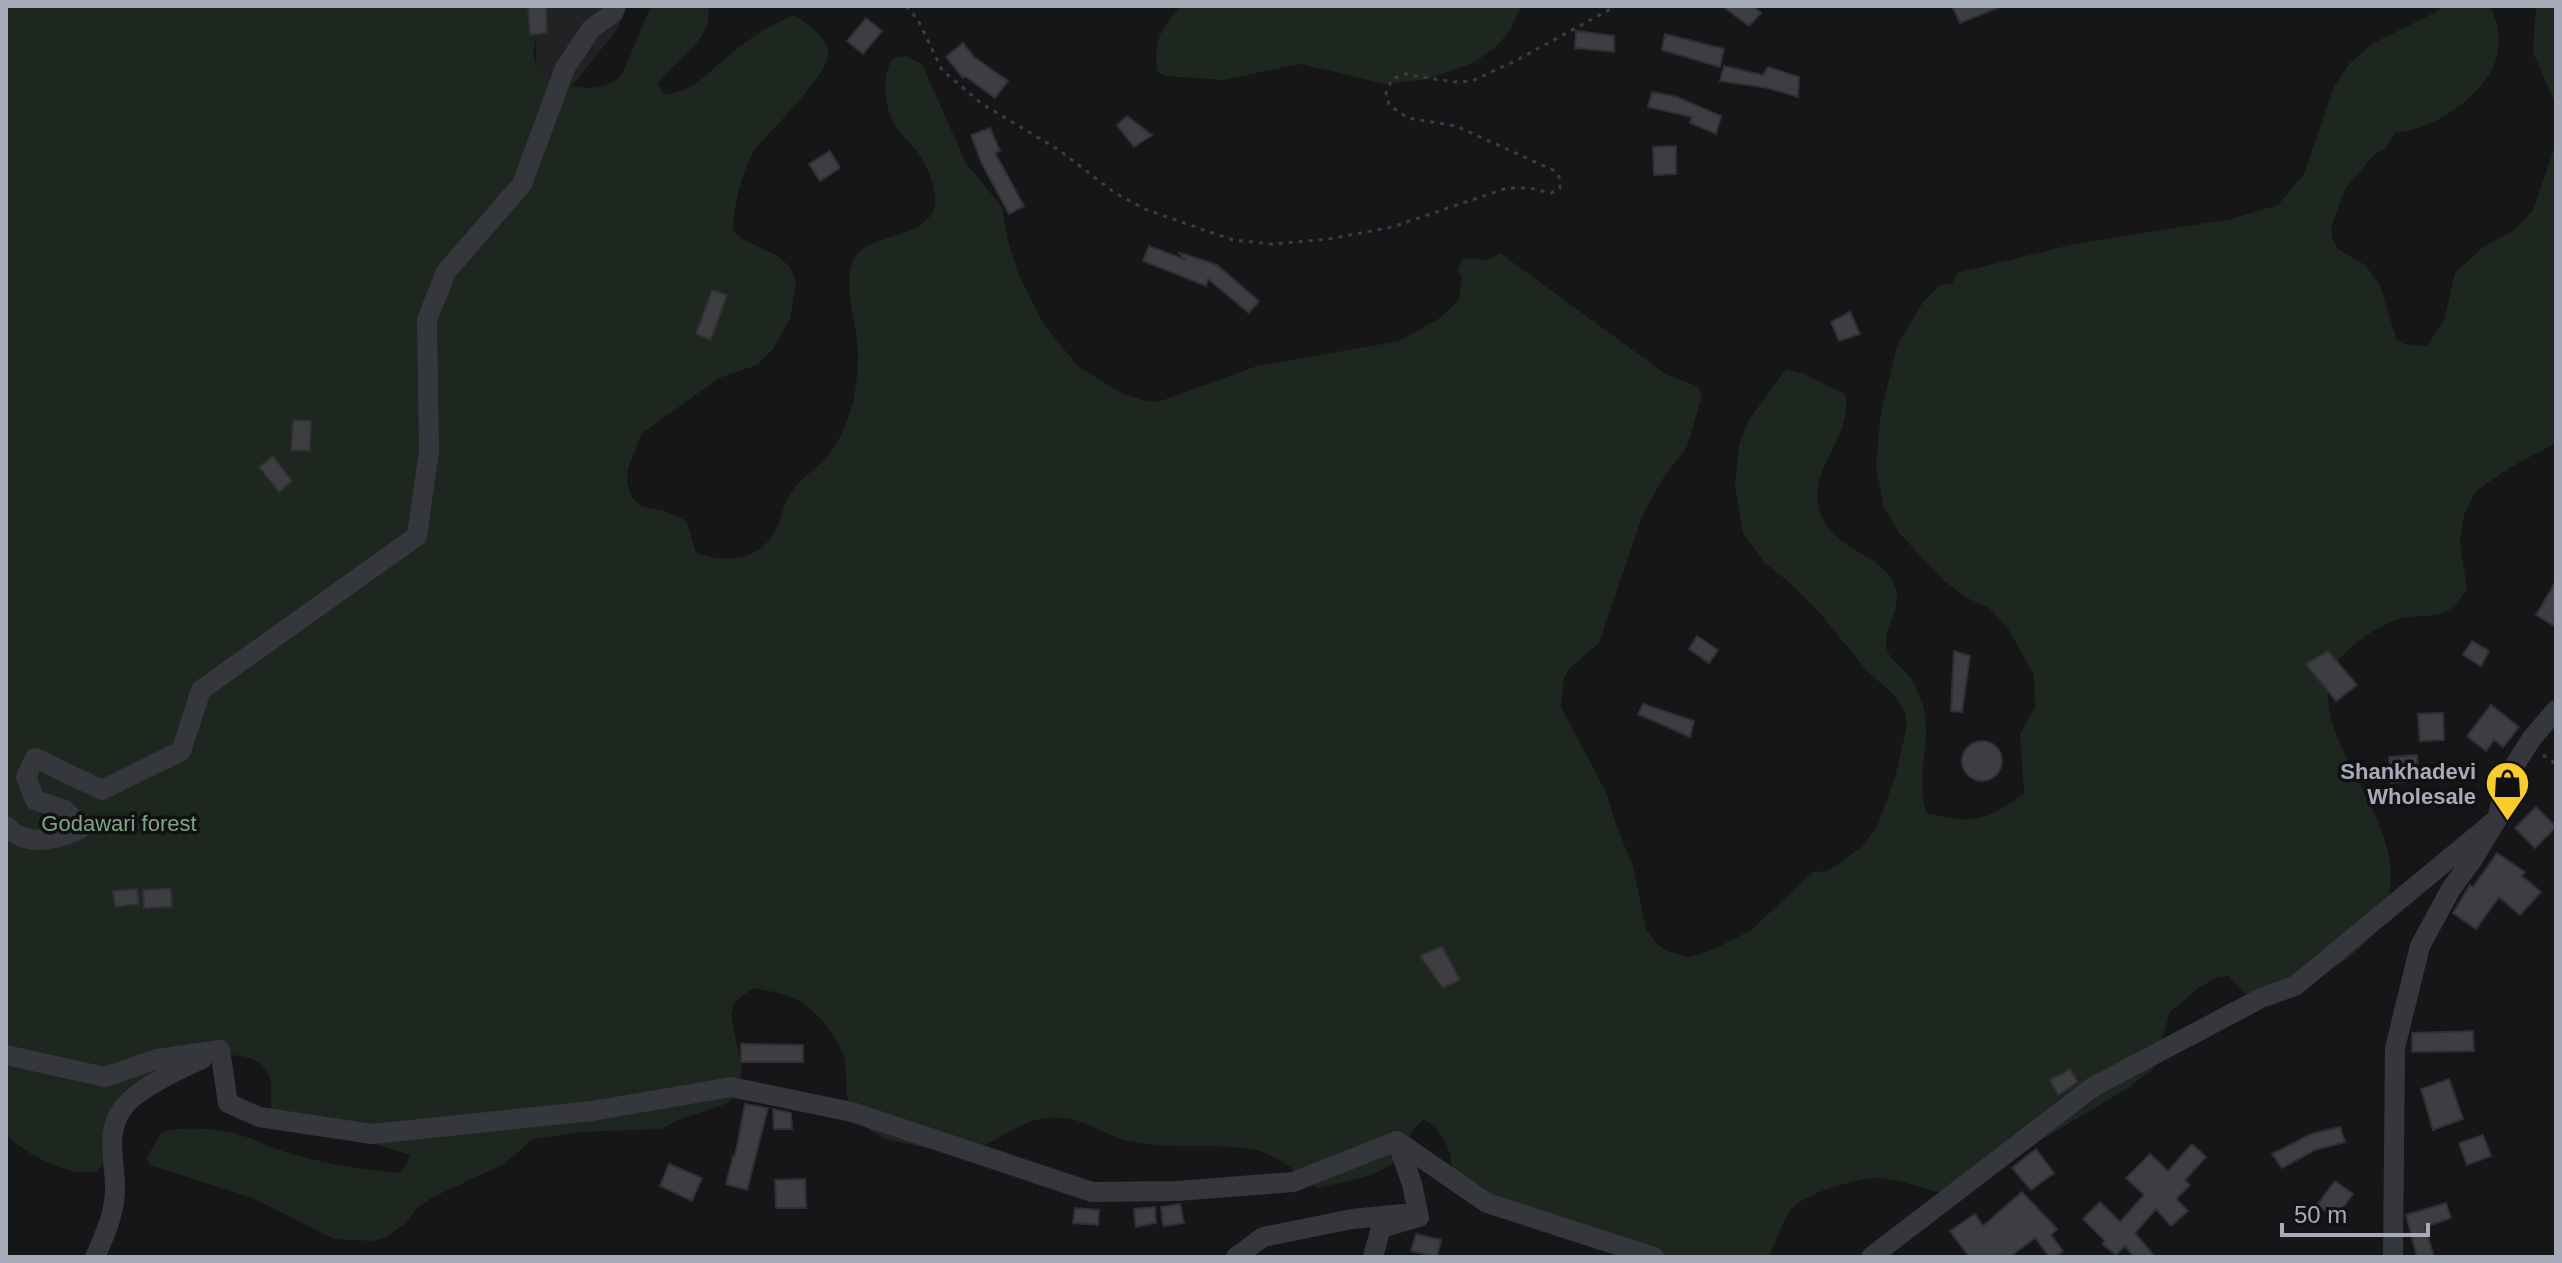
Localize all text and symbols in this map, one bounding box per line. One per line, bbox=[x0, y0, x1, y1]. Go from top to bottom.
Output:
place label: Shankhadevi Wholesale bbox=[2340, 759, 2476, 809]
shop icon: Shankhadevi Wholesale bbox=[2483, 760, 2531, 823]
park label: Godawari forest bbox=[41, 811, 197, 836]
scale bar bbox=[2282, 1187, 2428, 1237]
text: 50 m bbox=[2294, 1201, 2347, 1228]

